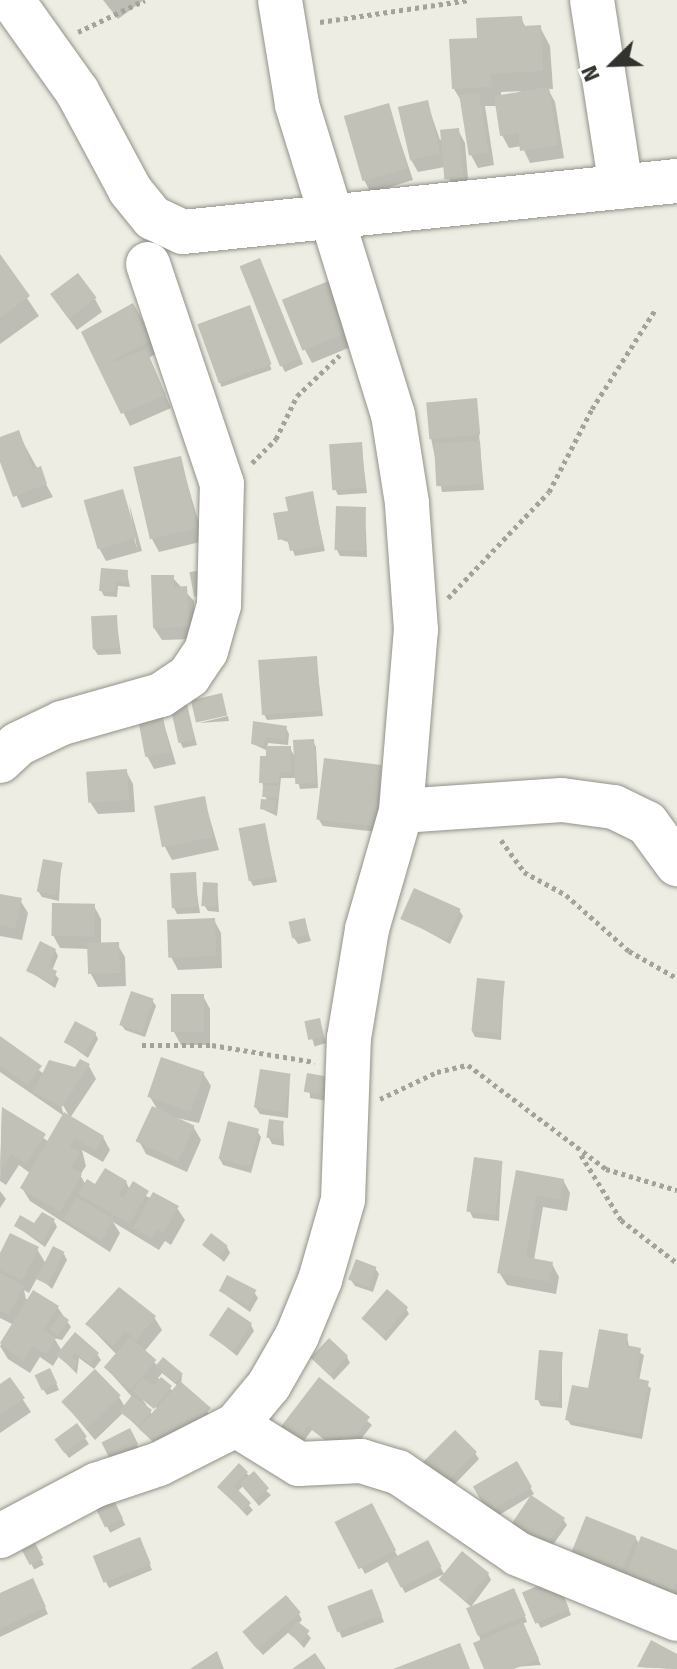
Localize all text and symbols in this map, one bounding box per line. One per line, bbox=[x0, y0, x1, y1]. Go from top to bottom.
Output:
north arrow bbox=[573, 24, 653, 104]
text: N bbox=[575, 62, 606, 86]

